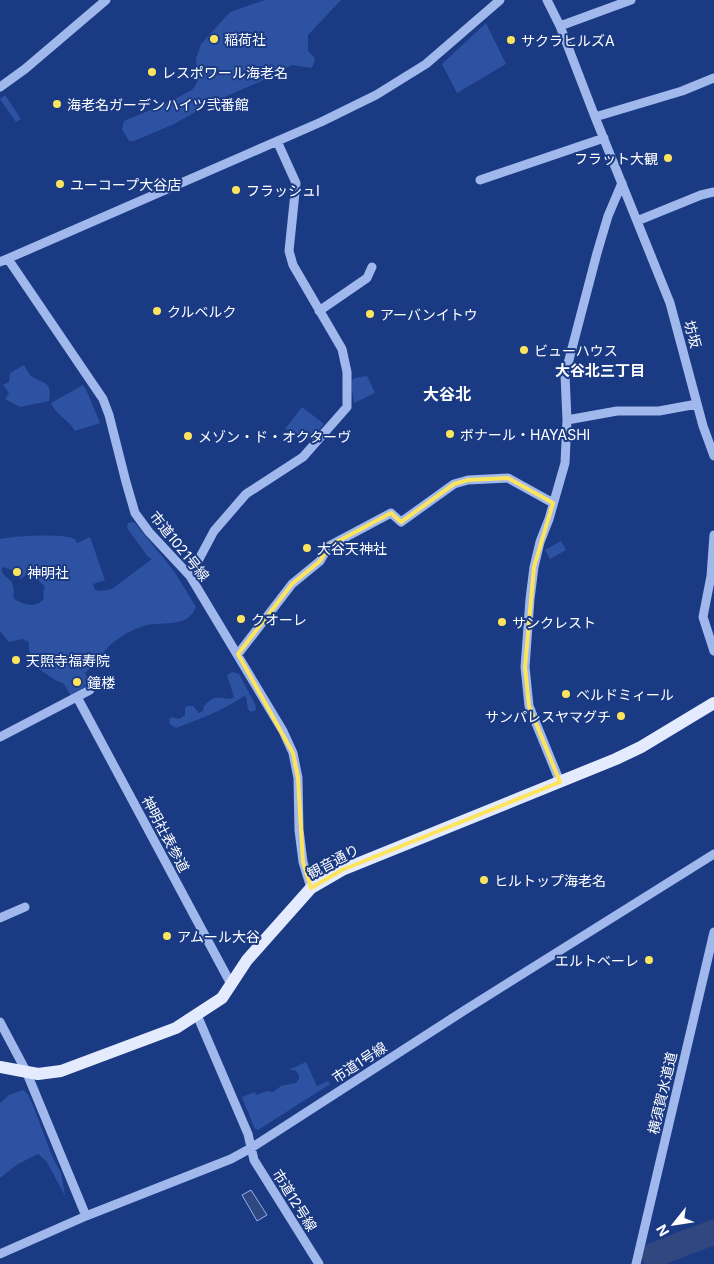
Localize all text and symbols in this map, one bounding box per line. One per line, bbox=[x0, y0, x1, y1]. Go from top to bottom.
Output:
place label: 稲荷社 bbox=[224, 31, 266, 48]
place label: サクラヒルズA bbox=[521, 32, 615, 49]
marker: 稲荷社 bbox=[208, 33, 220, 45]
marker: サクラヒルズA bbox=[505, 34, 517, 46]
place label: レスポワール海老名 bbox=[162, 64, 288, 81]
marker: レスポワール海老名 bbox=[146, 66, 158, 78]
place label: 海老名ガーデンハイツ弐番館 bbox=[67, 96, 249, 113]
marker: 海老名ガーデンハイツ弐番館 bbox=[51, 98, 63, 110]
place label: フラット大観 bbox=[574, 150, 658, 167]
marker: フラット大観 bbox=[662, 152, 674, 164]
place label: ユーコープ大谷店 bbox=[70, 176, 181, 193]
marker: ユーコープ大谷店 bbox=[54, 178, 66, 190]
place label: フラッシュI bbox=[246, 182, 320, 199]
marker: フラッシュI bbox=[230, 184, 242, 196]
place label: クルベルク bbox=[167, 303, 237, 320]
marker: クルベルク bbox=[151, 305, 163, 317]
place label: アーバンイトウ bbox=[380, 306, 478, 323]
marker: アーバンイトウ bbox=[364, 308, 376, 320]
street label: 坊坂 bbox=[681, 318, 705, 350]
place label: ビューハウス bbox=[534, 342, 618, 359]
marker: ビューハウス bbox=[518, 344, 530, 356]
district label: 大谷北三丁目 bbox=[555, 361, 645, 380]
district label: 大谷北 bbox=[423, 384, 471, 404]
place label: ボナール・HAYASHI bbox=[460, 426, 590, 443]
place label: メゾン・ド・オクターヴ bbox=[198, 428, 351, 445]
marker: ボナール・HAYASHI bbox=[444, 428, 456, 440]
marker: メゾン・ド・オクターヴ bbox=[182, 430, 194, 442]
street label: 市道1021号線 bbox=[147, 508, 213, 584]
place label: 大谷天神社 bbox=[317, 540, 387, 557]
marker: 大谷天神社 bbox=[301, 542, 313, 554]
place label: 神明社 bbox=[27, 564, 69, 581]
marker: 神明社 bbox=[11, 566, 23, 578]
place label: クオーレ bbox=[251, 611, 307, 628]
marker: クオーレ bbox=[235, 613, 247, 625]
place label: サンクレスト bbox=[512, 614, 596, 631]
marker: サンクレスト bbox=[496, 616, 508, 628]
place label: 天照寺福寿院 bbox=[26, 652, 110, 669]
marker: 天照寺福寿院 bbox=[10, 654, 22, 666]
place label: 鐘楼 bbox=[87, 674, 116, 691]
marker: 鐘楼 bbox=[71, 676, 83, 688]
place label: ベルドミィール bbox=[576, 686, 674, 703]
marker: ベルドミィール bbox=[560, 688, 572, 700]
place label: サンパレスヤマグチ bbox=[485, 708, 611, 725]
marker: サンパレスヤマグチ bbox=[615, 710, 627, 722]
street label: 神明社表参道 bbox=[139, 793, 193, 875]
street label: 観音通り bbox=[304, 840, 362, 882]
place label: ヒルトップ海老名 bbox=[494, 872, 606, 889]
marker: ヒルトップ海老名 bbox=[478, 874, 490, 886]
place label: アムール大谷 bbox=[177, 928, 260, 945]
marker: アムール大谷 bbox=[161, 930, 173, 942]
place label: エルトベーレ bbox=[555, 952, 639, 969]
marker: エルトベーレ bbox=[643, 954, 655, 966]
street label: 市道1号線 bbox=[328, 1038, 390, 1086]
street label: 横須賀水道道 bbox=[644, 1050, 680, 1136]
street label: 市道12号線 bbox=[269, 1166, 321, 1234]
north arrow bbox=[649, 1199, 699, 1249]
text: N bbox=[652, 1222, 672, 1240]

